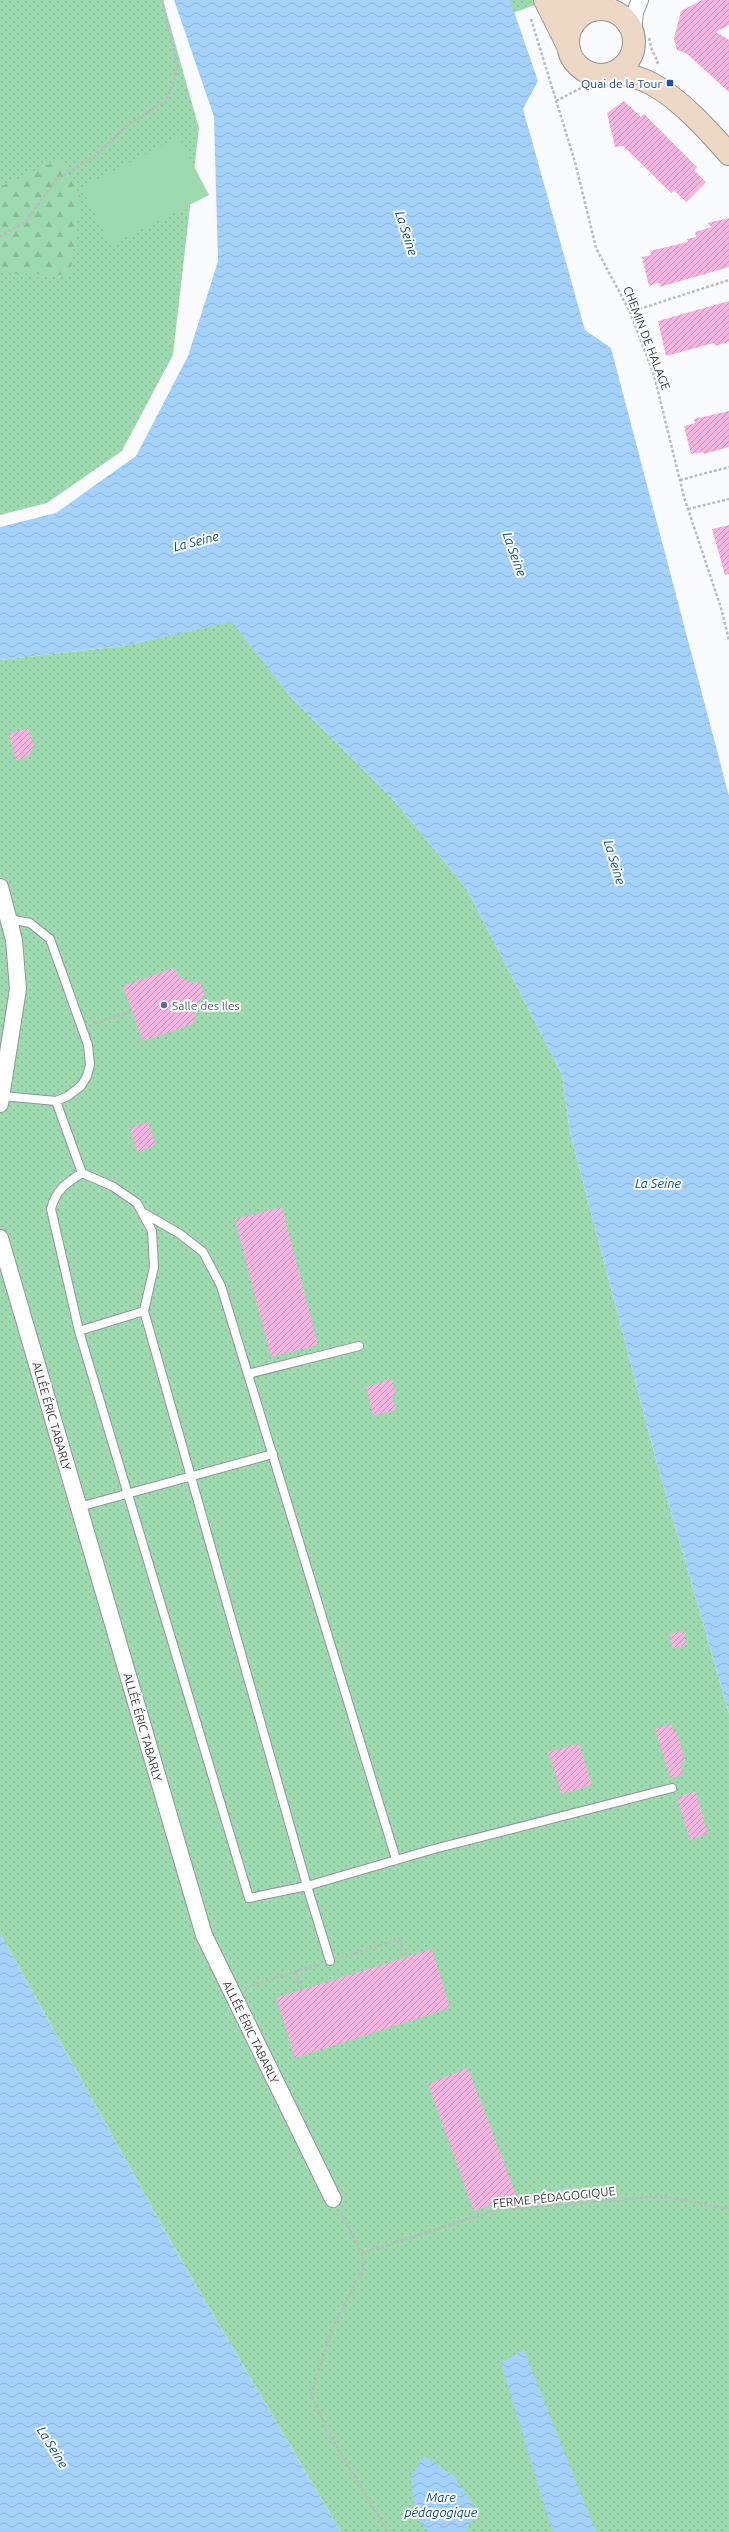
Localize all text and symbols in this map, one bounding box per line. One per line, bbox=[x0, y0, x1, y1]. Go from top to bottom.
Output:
place label: Quai de la Tour bbox=[581, 77, 662, 90]
marker: Quai de la Tour bbox=[665, 78, 675, 88]
water label: La Seine bbox=[393, 209, 421, 257]
street label: CHEMIN DE HALAGE bbox=[621, 284, 673, 392]
water label: La Seine bbox=[172, 529, 220, 553]
water label: La Seine bbox=[501, 530, 530, 578]
water label: La Seine bbox=[602, 838, 629, 887]
place label: Salle des Iles bbox=[172, 999, 240, 1012]
marker: Salle des Iles bbox=[159, 1000, 169, 1010]
water label: La Seine bbox=[635, 1176, 681, 1190]
street label: ALLÉE ÉRIC TABARLY bbox=[30, 1360, 74, 1472]
street label: ALLÉE ÉRIC TABARLY bbox=[121, 1671, 165, 1783]
street label: ALLÉE ÉRIC TABARLY bbox=[221, 1979, 281, 2085]
street label: FERME PÉDAGOGIQUE bbox=[492, 2184, 616, 2210]
water label: La Seine bbox=[35, 2424, 71, 2471]
water label: Mare pédagogique bbox=[404, 2490, 478, 2519]

